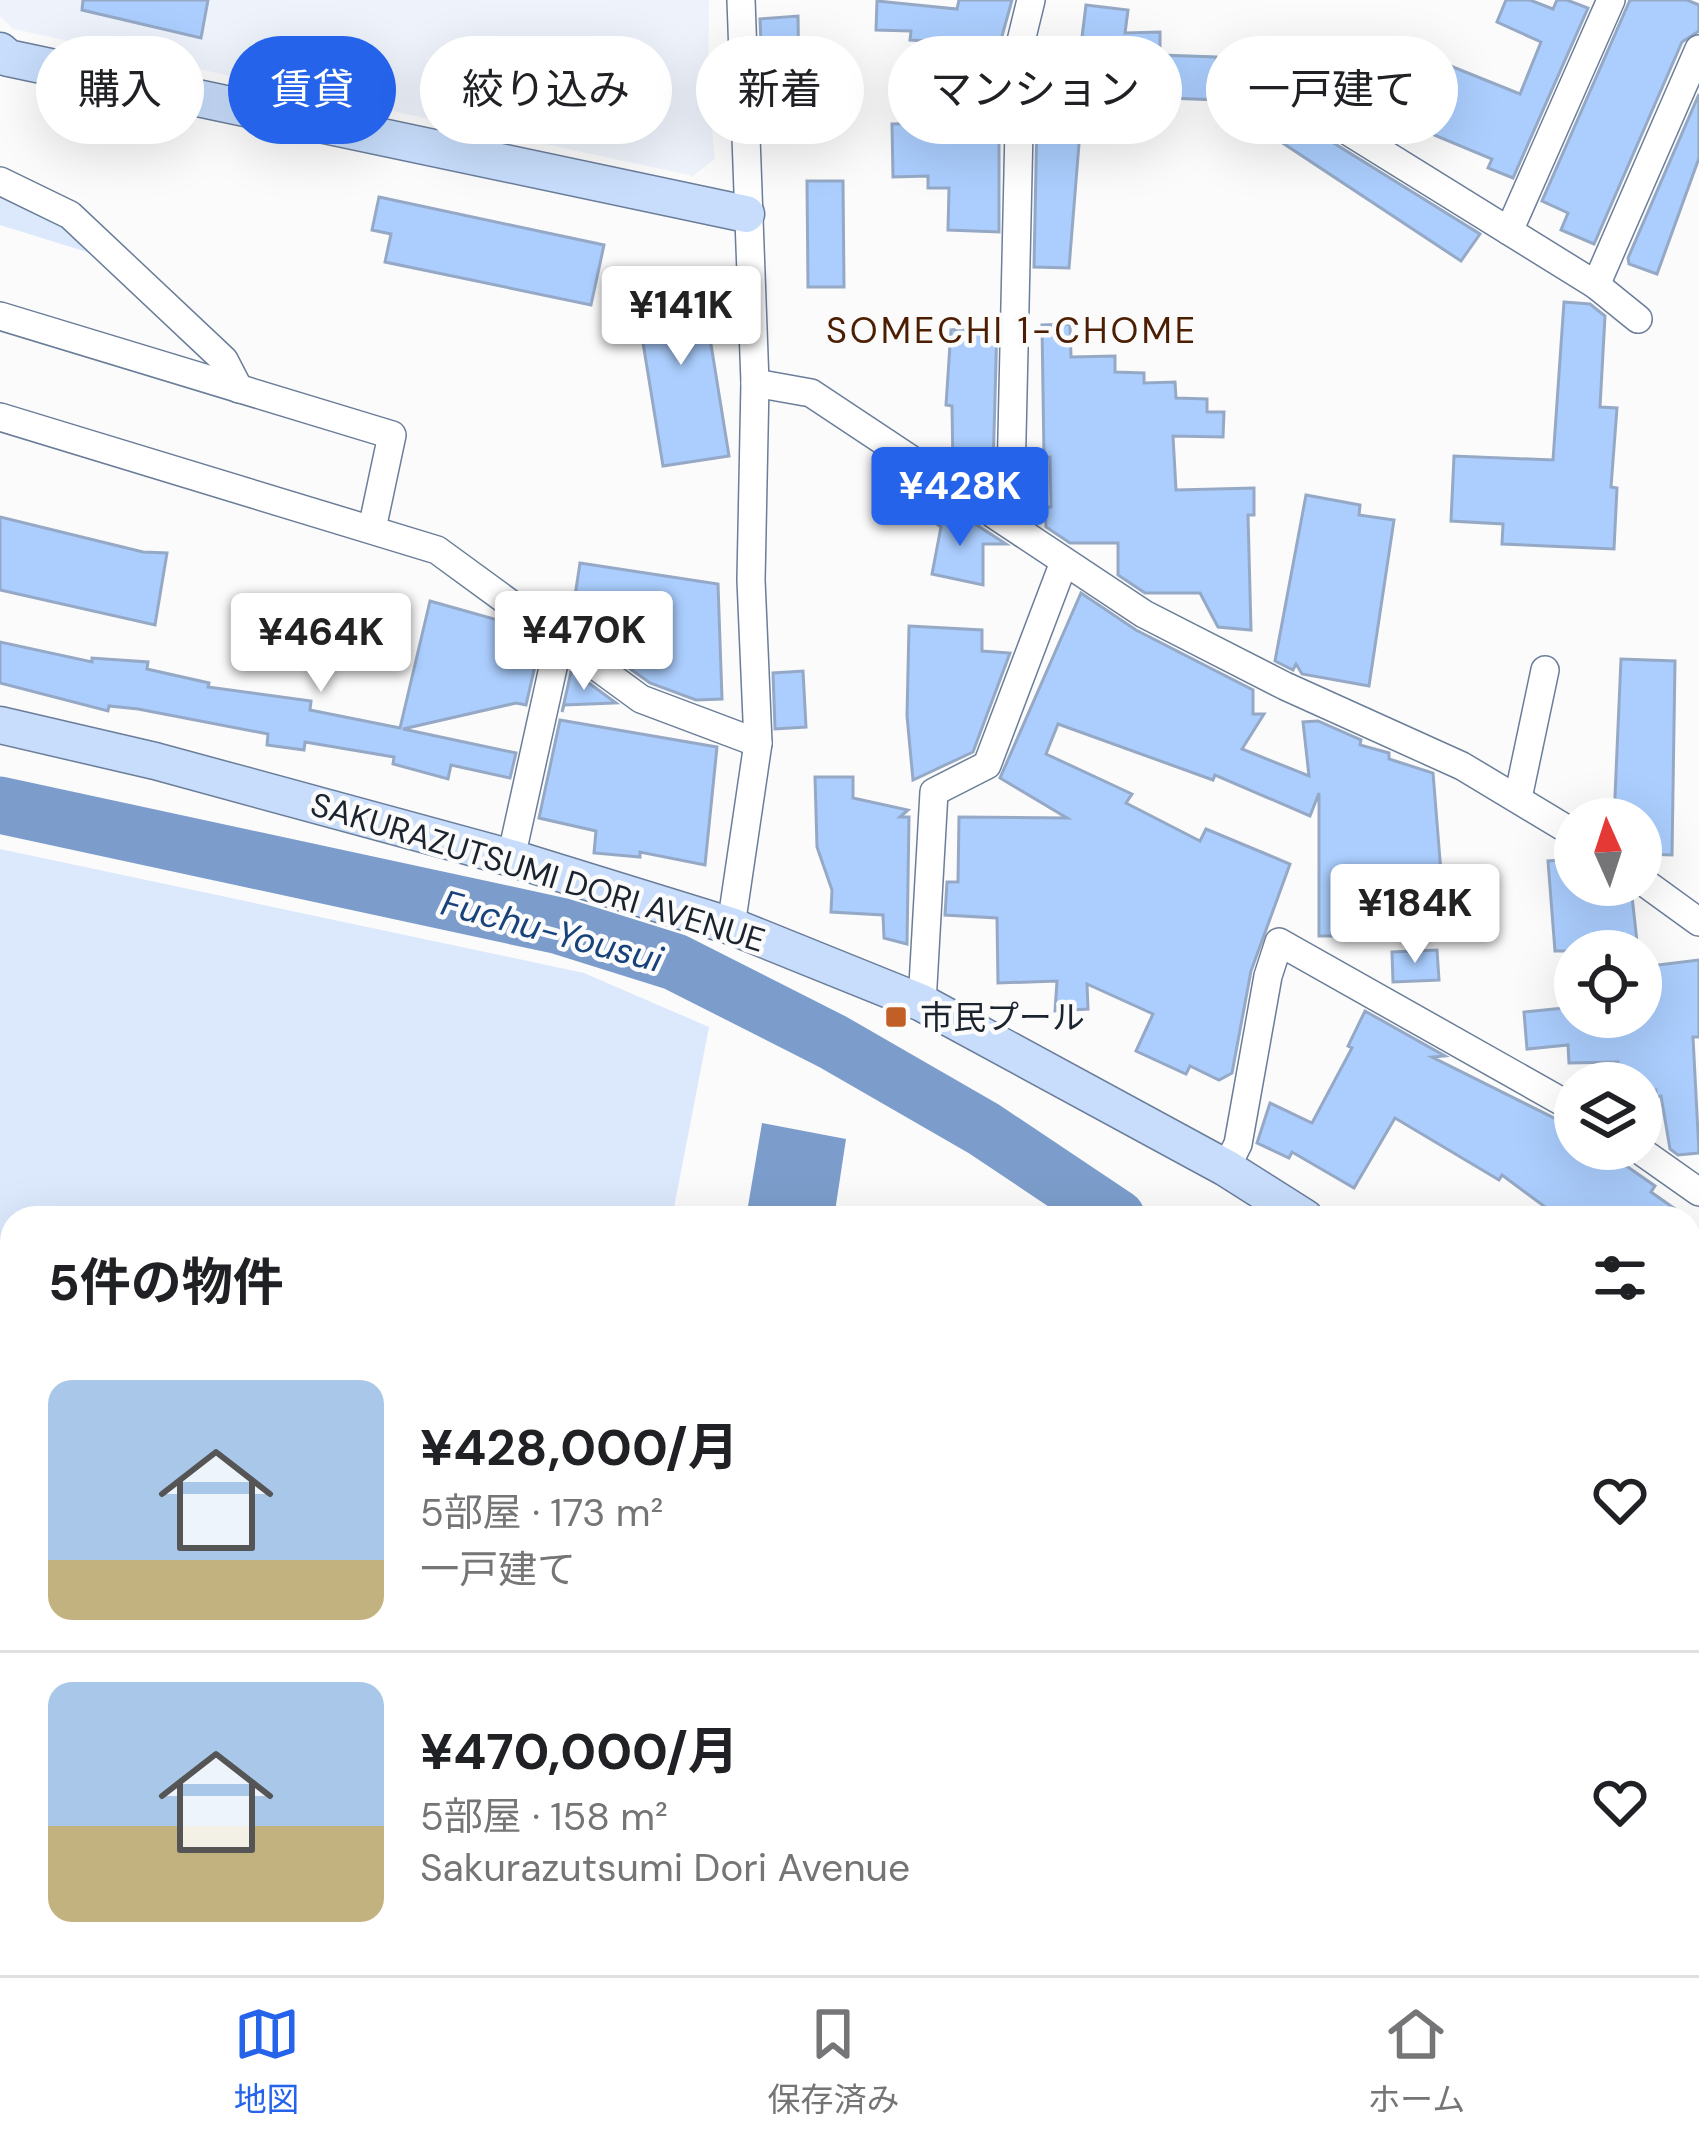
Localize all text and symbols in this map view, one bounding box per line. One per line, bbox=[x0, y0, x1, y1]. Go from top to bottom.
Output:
chip: 購入 bbox=[36, 36, 204, 144]
chip: 賃貸 bbox=[228, 36, 396, 144]
chip: 絞り込み bbox=[420, 36, 672, 144]
chip: 新着 bbox=[696, 36, 864, 144]
chip: マンション bbox=[888, 36, 1182, 144]
chip: 一戸建て bbox=[1206, 36, 1458, 144]
pin: ¥141K bbox=[597, 266, 765, 368]
text: ¥141K bbox=[629, 279, 733, 330]
district label: SOMECHI 1-CHOME bbox=[826, 307, 1198, 354]
pin: ¥428K bbox=[876, 447, 1044, 549]
text: ¥428K bbox=[898, 460, 1022, 511]
pin: ¥470K bbox=[500, 591, 668, 693]
pin: ¥464K bbox=[237, 593, 405, 695]
text: ¥470K bbox=[522, 604, 646, 655]
text: ¥464K bbox=[258, 606, 384, 657]
street label: SAKURAZUTSUMI DORI AVENUE bbox=[306, 782, 770, 962]
north arrow bbox=[1554, 798, 1662, 906]
map controls bbox=[1554, 798, 1662, 1170]
pin: ¥184K bbox=[1331, 864, 1499, 966]
text: ¥184K bbox=[1357, 877, 1473, 928]
water label: Fuchu-Yousui bbox=[436, 879, 669, 983]
button: locate bbox=[1554, 930, 1662, 1038]
place label: 市民プール bbox=[920, 996, 1085, 1039]
marker: 市民プール bbox=[883, 1004, 909, 1030]
button: layers bbox=[1554, 1062, 1662, 1170]
icon: filters bbox=[1587, 1245, 1653, 1311]
text: 5件の物件 bbox=[48, 1249, 284, 1316]
text: ¥428,000/月 bbox=[420, 1414, 739, 1481]
icon: home bbox=[144, 1428, 288, 1572]
icon: heart bbox=[1587, 1467, 1653, 1533]
text: 5部屋 · 173 m² bbox=[420, 1487, 663, 1538]
text: 一戸建て bbox=[420, 1544, 576, 1595]
text: ¥470,000/月 bbox=[420, 1718, 739, 1785]
icon: home bbox=[144, 1730, 288, 1874]
icon: heart bbox=[1587, 1769, 1653, 1835]
text: 5部屋 · 158 m² bbox=[420, 1791, 668, 1842]
text: Sakurazutsumi Dori Avenue bbox=[420, 1842, 910, 1893]
tab: 地図 bbox=[234, 2001, 300, 2121]
tab: 保存済み bbox=[767, 2001, 899, 2121]
tab: ホーム bbox=[1367, 2001, 1465, 2121]

